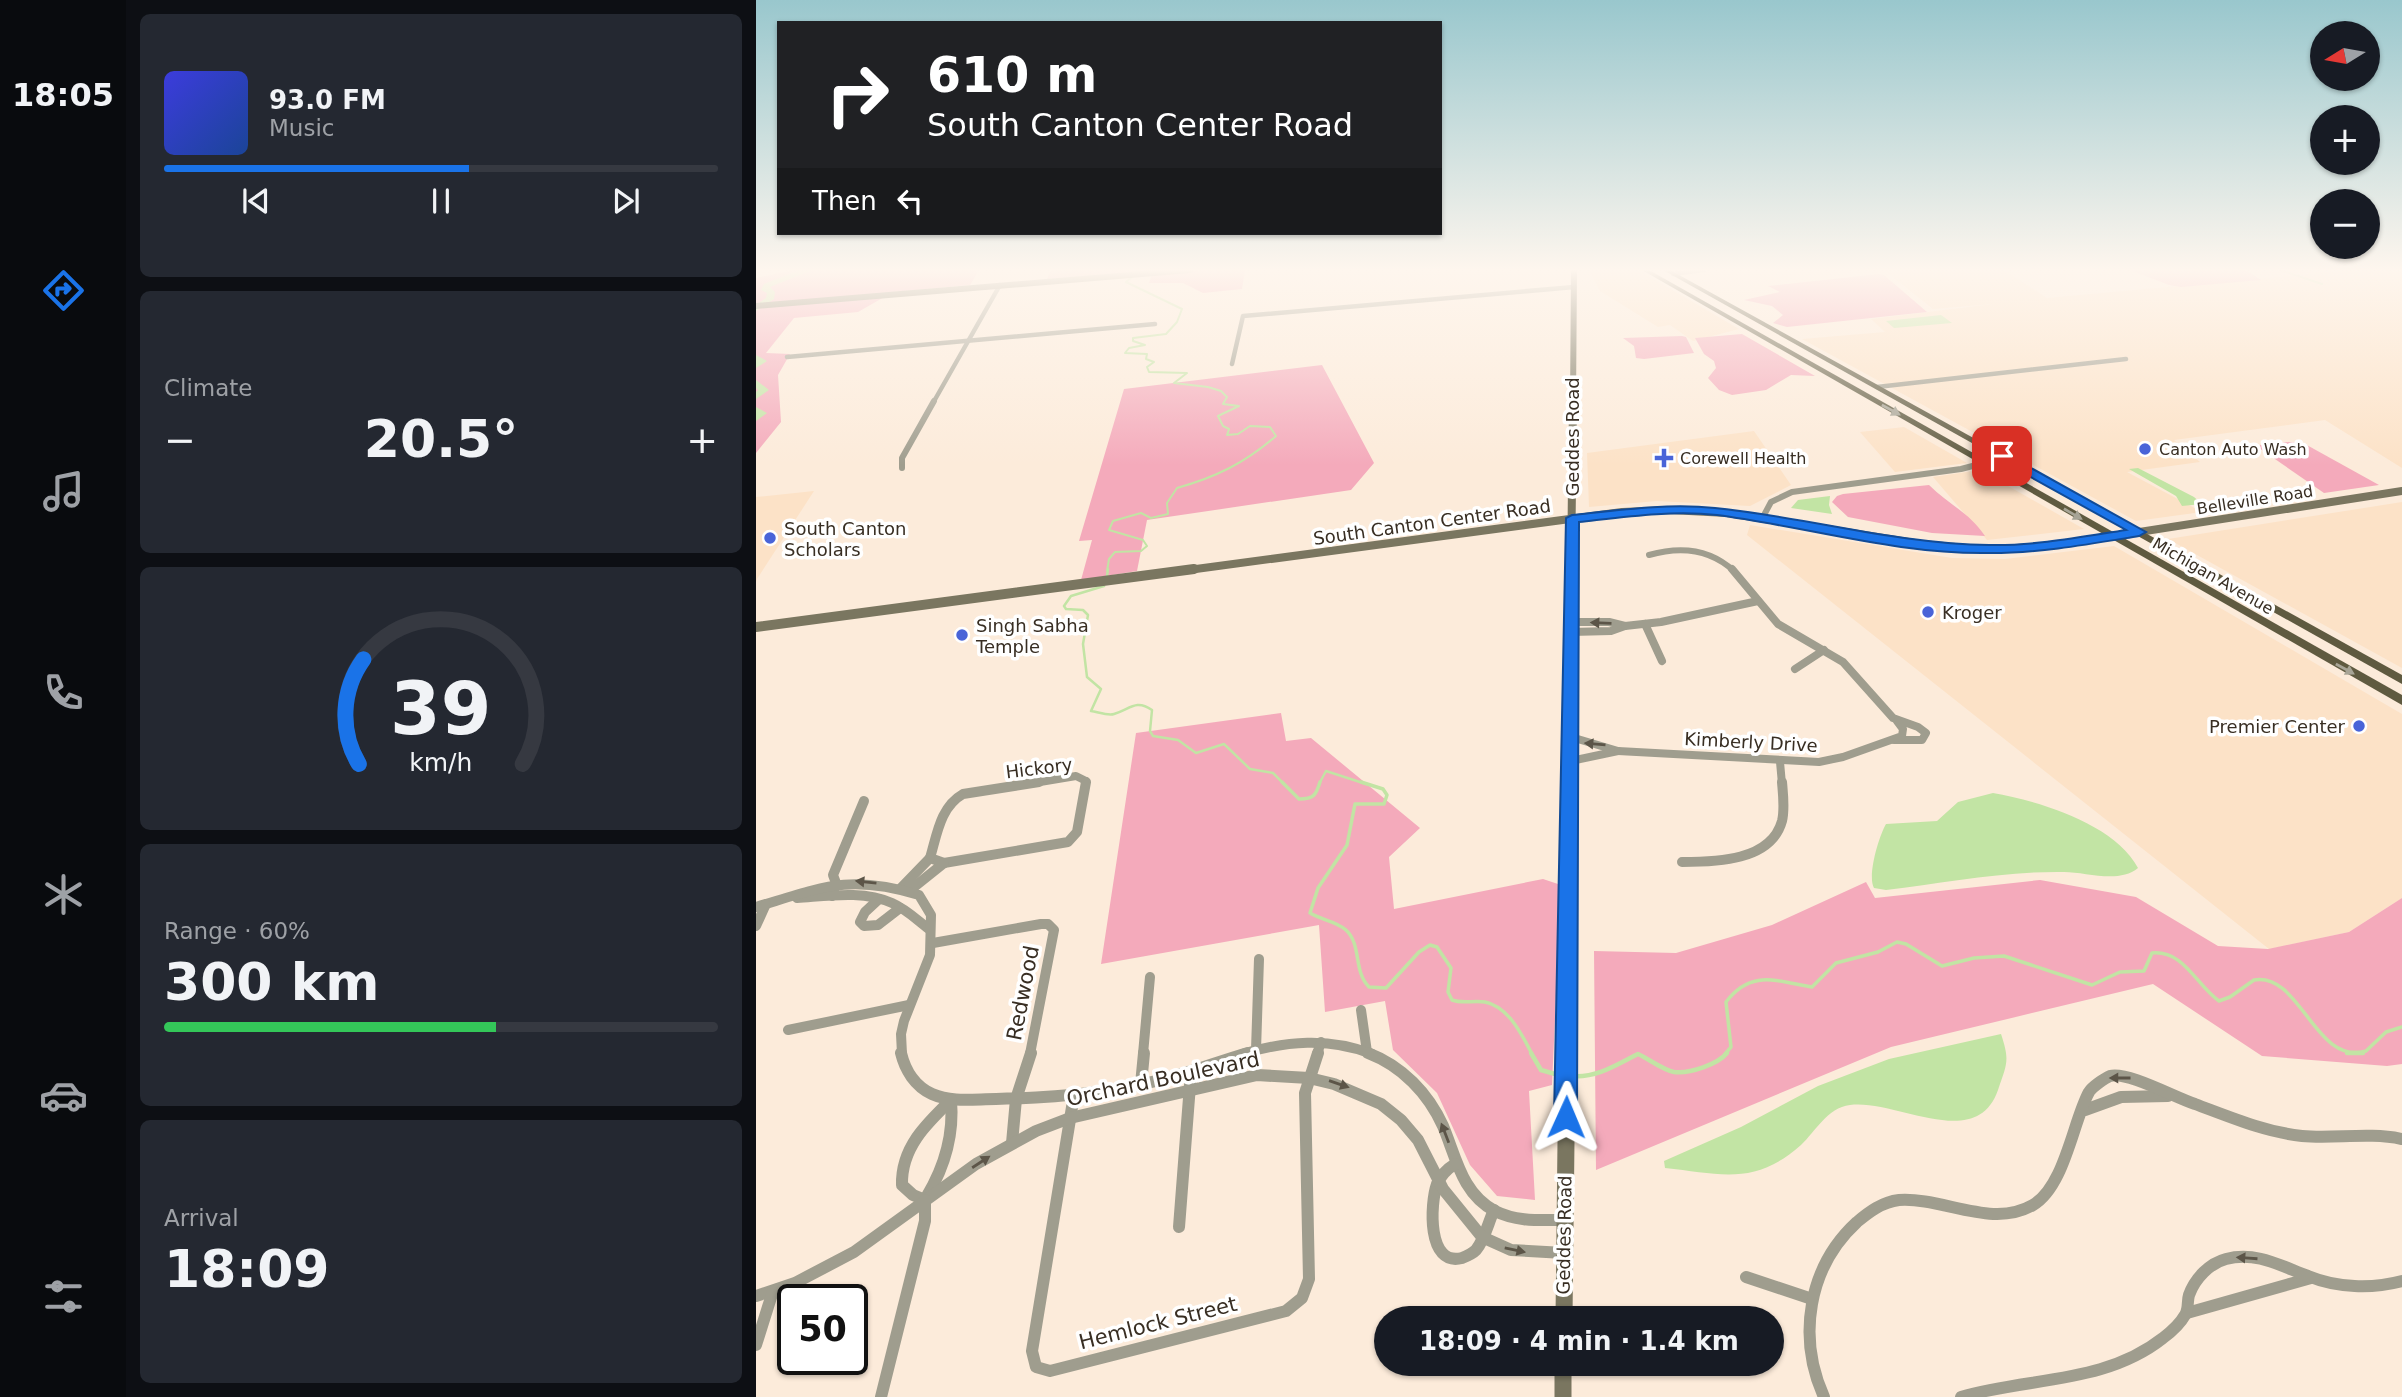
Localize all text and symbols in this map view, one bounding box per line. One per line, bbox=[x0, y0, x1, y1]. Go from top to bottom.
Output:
north arrow bbox=[2310, 21, 2380, 91]
map controls bbox=[2310, 21, 2380, 259]
text: 610 m bbox=[927, 47, 1097, 104]
icon: right bbox=[812, 49, 903, 140]
text: 18:05 bbox=[12, 76, 114, 114]
text: 93.0 FM bbox=[269, 85, 386, 115]
button: + bbox=[2310, 105, 2380, 175]
text: South Canton Center Road bbox=[927, 106, 1353, 144]
text: Music bbox=[269, 115, 334, 141]
icon: previous bbox=[237, 182, 275, 220]
icon: pause bbox=[422, 182, 460, 220]
icon: next bbox=[607, 182, 645, 220]
icon: left bbox=[891, 182, 929, 220]
text: Then bbox=[812, 186, 877, 216]
button: − bbox=[2310, 189, 2380, 259]
icon: directions bbox=[39, 266, 88, 315]
text: Climate bbox=[164, 375, 253, 401]
street label: Geddes Road bbox=[1562, 377, 1583, 497]
one-way arrow bbox=[1881, 404, 1900, 416]
text: 20.5° bbox=[364, 409, 518, 469]
text: − bbox=[164, 418, 196, 462]
text: + bbox=[686, 418, 718, 462]
pin bbox=[1972, 426, 2032, 486]
icon: arrive bbox=[1983, 437, 2021, 475]
place label: Canton Auto Wash bbox=[2159, 440, 2307, 459]
marker: Canton Auto Wash bbox=[2137, 441, 2153, 457]
marker: Corewell Health bbox=[1654, 448, 1674, 468]
place label: Corewell Health bbox=[1680, 449, 1806, 468]
icon: music bbox=[39, 467, 88, 516]
street label: Belleville Road bbox=[2196, 481, 2314, 519]
street label: South Canton Center Road bbox=[1312, 495, 1552, 549]
one-way arrow bbox=[2064, 508, 2083, 520]
place label: South Canton Scholars bbox=[784, 518, 907, 560]
marker: South Canton Scholars bbox=[762, 530, 778, 546]
street label: Michigan Avenue bbox=[2149, 534, 2277, 618]
place label: Kroger bbox=[1942, 602, 2002, 623]
marker: Kroger bbox=[1920, 604, 1936, 620]
place label: Singh Sabha Temple bbox=[975, 615, 1089, 657]
one-way arrow bbox=[1590, 617, 1612, 628]
marker: Singh Sabha Temple bbox=[954, 627, 970, 643]
one-way arrow bbox=[2335, 663, 2355, 675]
text: 39 bbox=[390, 667, 492, 752]
icon: phone bbox=[39, 668, 88, 717]
place label: Premier Center bbox=[2209, 716, 2346, 737]
marker: Premier Center bbox=[2351, 718, 2367, 734]
street label: Kimberly Drive bbox=[1684, 728, 1818, 756]
one-way arrow bbox=[1584, 738, 1606, 749]
text: km/h bbox=[409, 748, 473, 777]
street label: Hickory bbox=[1004, 753, 1074, 783]
icon: climate bbox=[39, 870, 88, 919]
one-way arrow bbox=[855, 876, 877, 887]
text: Range · 60% bbox=[164, 918, 310, 944]
street label: Redwood bbox=[1002, 944, 1044, 1042]
text: 300 km bbox=[164, 952, 379, 1012]
street label: Orchard Boulevard bbox=[1064, 1047, 1262, 1111]
icon: car bbox=[39, 1071, 88, 1120]
one-way arrow bbox=[2109, 1072, 2131, 1084]
one-way arrow bbox=[1328, 1079, 1349, 1090]
position arrow bbox=[1529, 1080, 1603, 1154]
one-way arrow bbox=[1439, 1122, 1450, 1143]
one-way arrow bbox=[971, 1155, 991, 1168]
street label: Geddes Road bbox=[1552, 1175, 1576, 1295]
text: Arrival bbox=[164, 1205, 239, 1231]
text: 18:09 bbox=[164, 1239, 330, 1299]
one-way arrow bbox=[1504, 1245, 1526, 1256]
one-way arrow bbox=[2236, 1252, 2258, 1263]
icon: filters bbox=[39, 1272, 88, 1321]
speed limit sign: 50 bbox=[777, 1284, 868, 1375]
street label: Hemlock Street bbox=[1076, 1292, 1240, 1354]
text: 18:09 · 4 min · 1.4 km bbox=[1419, 1326, 1739, 1356]

